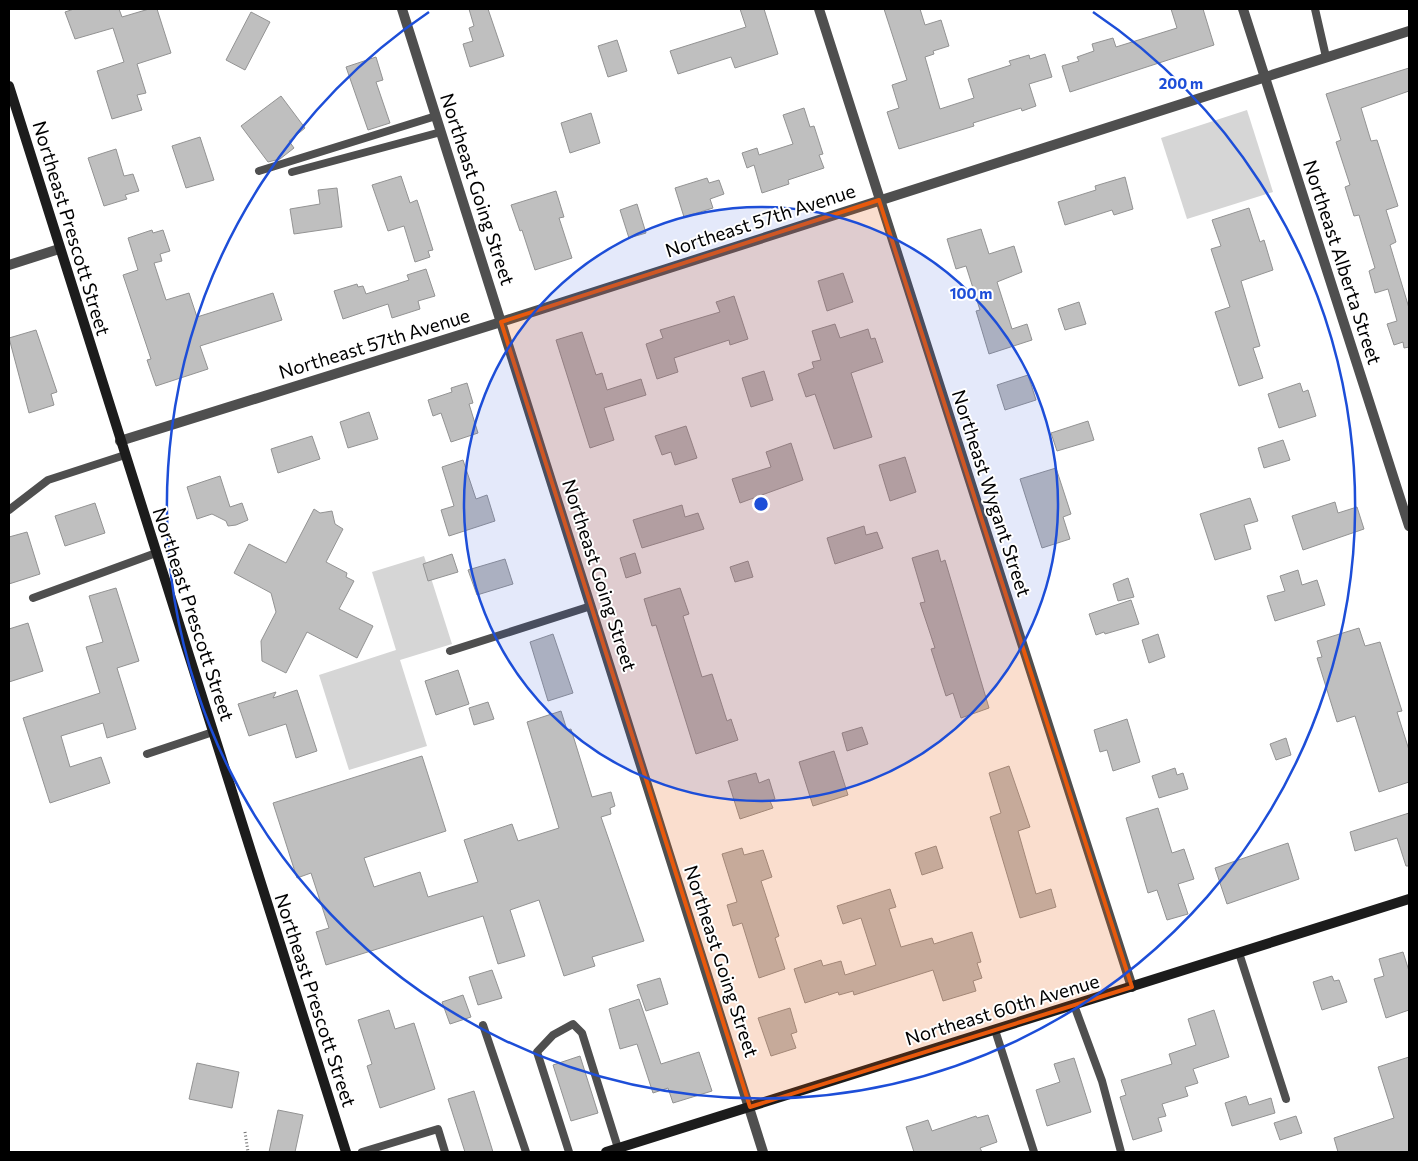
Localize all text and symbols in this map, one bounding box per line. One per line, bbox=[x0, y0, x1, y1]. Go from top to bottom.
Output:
text: 200 m bbox=[1159, 74, 1203, 92]
street label: Northeast Going Street bbox=[436, 90, 520, 288]
street label: Northeast Prescott Street bbox=[28, 118, 116, 338]
street label: Northeast Alberta Street bbox=[1299, 157, 1387, 367]
street label: Northeast 57th Avenue bbox=[662, 178, 858, 262]
text: 100 m bbox=[950, 284, 992, 302]
street label: Northeast 57th Avenue bbox=[276, 303, 472, 383]
street label: Northeast Wygant Street bbox=[948, 387, 1036, 600]
street label: Northeast Going Street bbox=[558, 476, 642, 674]
centre of rings bbox=[752, 495, 770, 513]
street label: Northeast Prescott Street bbox=[149, 504, 240, 724]
street label: Northeast Going Street bbox=[680, 862, 764, 1060]
street label: Northeast Prescott Street bbox=[271, 890, 362, 1110]
street label: Northeast 60th Avenue bbox=[902, 969, 1102, 1049]

